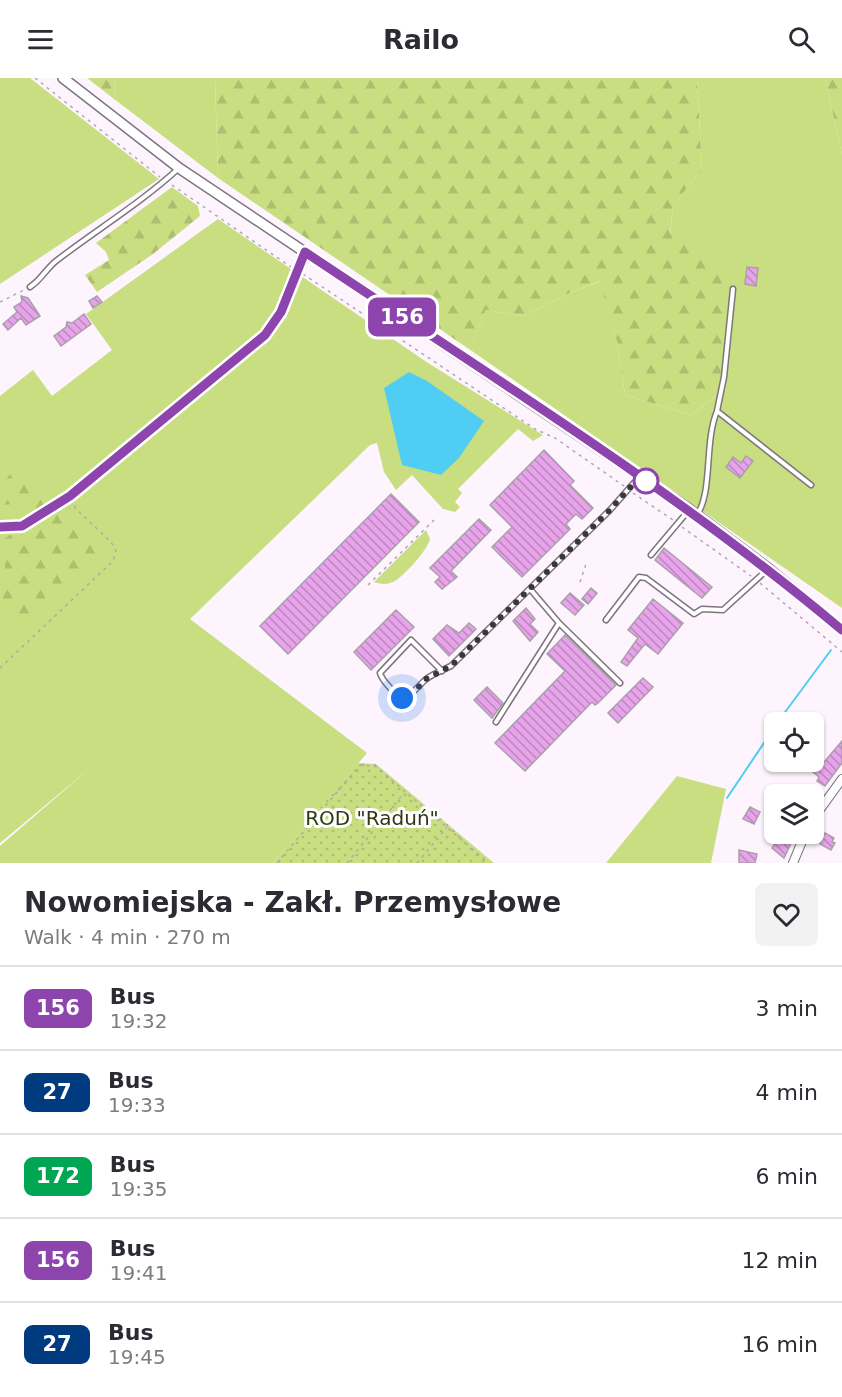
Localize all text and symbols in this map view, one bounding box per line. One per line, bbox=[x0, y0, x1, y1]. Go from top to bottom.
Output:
icon: menu bbox=[24, 23, 57, 56]
icon: search bbox=[785, 23, 818, 56]
text: Railo bbox=[383, 24, 459, 55]
line badge: 156 bbox=[368, 298, 436, 336]
text: 156 bbox=[380, 305, 424, 329]
unlabelled marker bbox=[633, 468, 659, 494]
your location bbox=[387, 683, 417, 713]
map controls bbox=[764, 712, 824, 844]
button: locate bbox=[764, 712, 824, 772]
button: layers bbox=[764, 784, 824, 844]
park label: ROD "Raduń" bbox=[305, 806, 439, 830]
button: heart bbox=[755, 883, 818, 946]
text: Nowomiejska - Zakł. Przemysłowe bbox=[24, 886, 561, 919]
text: Walk · 4 min · 270 m bbox=[24, 925, 231, 949]
text: Bus bbox=[110, 984, 155, 1009]
text: 156 bbox=[36, 996, 80, 1020]
text: 3 min bbox=[756, 996, 818, 1021]
text: 19:32 bbox=[110, 1009, 167, 1033]
text: Bus bbox=[108, 1068, 154, 1093]
text: 27 bbox=[42, 1080, 72, 1104]
text: 4 min bbox=[756, 1080, 818, 1105]
text: 19:33 bbox=[108, 1093, 166, 1117]
text: Bus bbox=[110, 1152, 155, 1177]
text: 172 bbox=[36, 1164, 80, 1188]
text: 6 min bbox=[756, 1164, 818, 1189]
text: 19:35 bbox=[110, 1177, 167, 1201]
text: Bus bbox=[110, 1236, 155, 1261]
text: 156 bbox=[36, 1248, 80, 1272]
text: 12 min bbox=[742, 1248, 818, 1273]
text: 19:41 bbox=[110, 1261, 167, 1285]
text: Bus bbox=[108, 1320, 154, 1345]
text: 27 bbox=[42, 1332, 72, 1356]
text: 16 min bbox=[742, 1332, 818, 1357]
text: 19:45 bbox=[108, 1345, 166, 1369]

